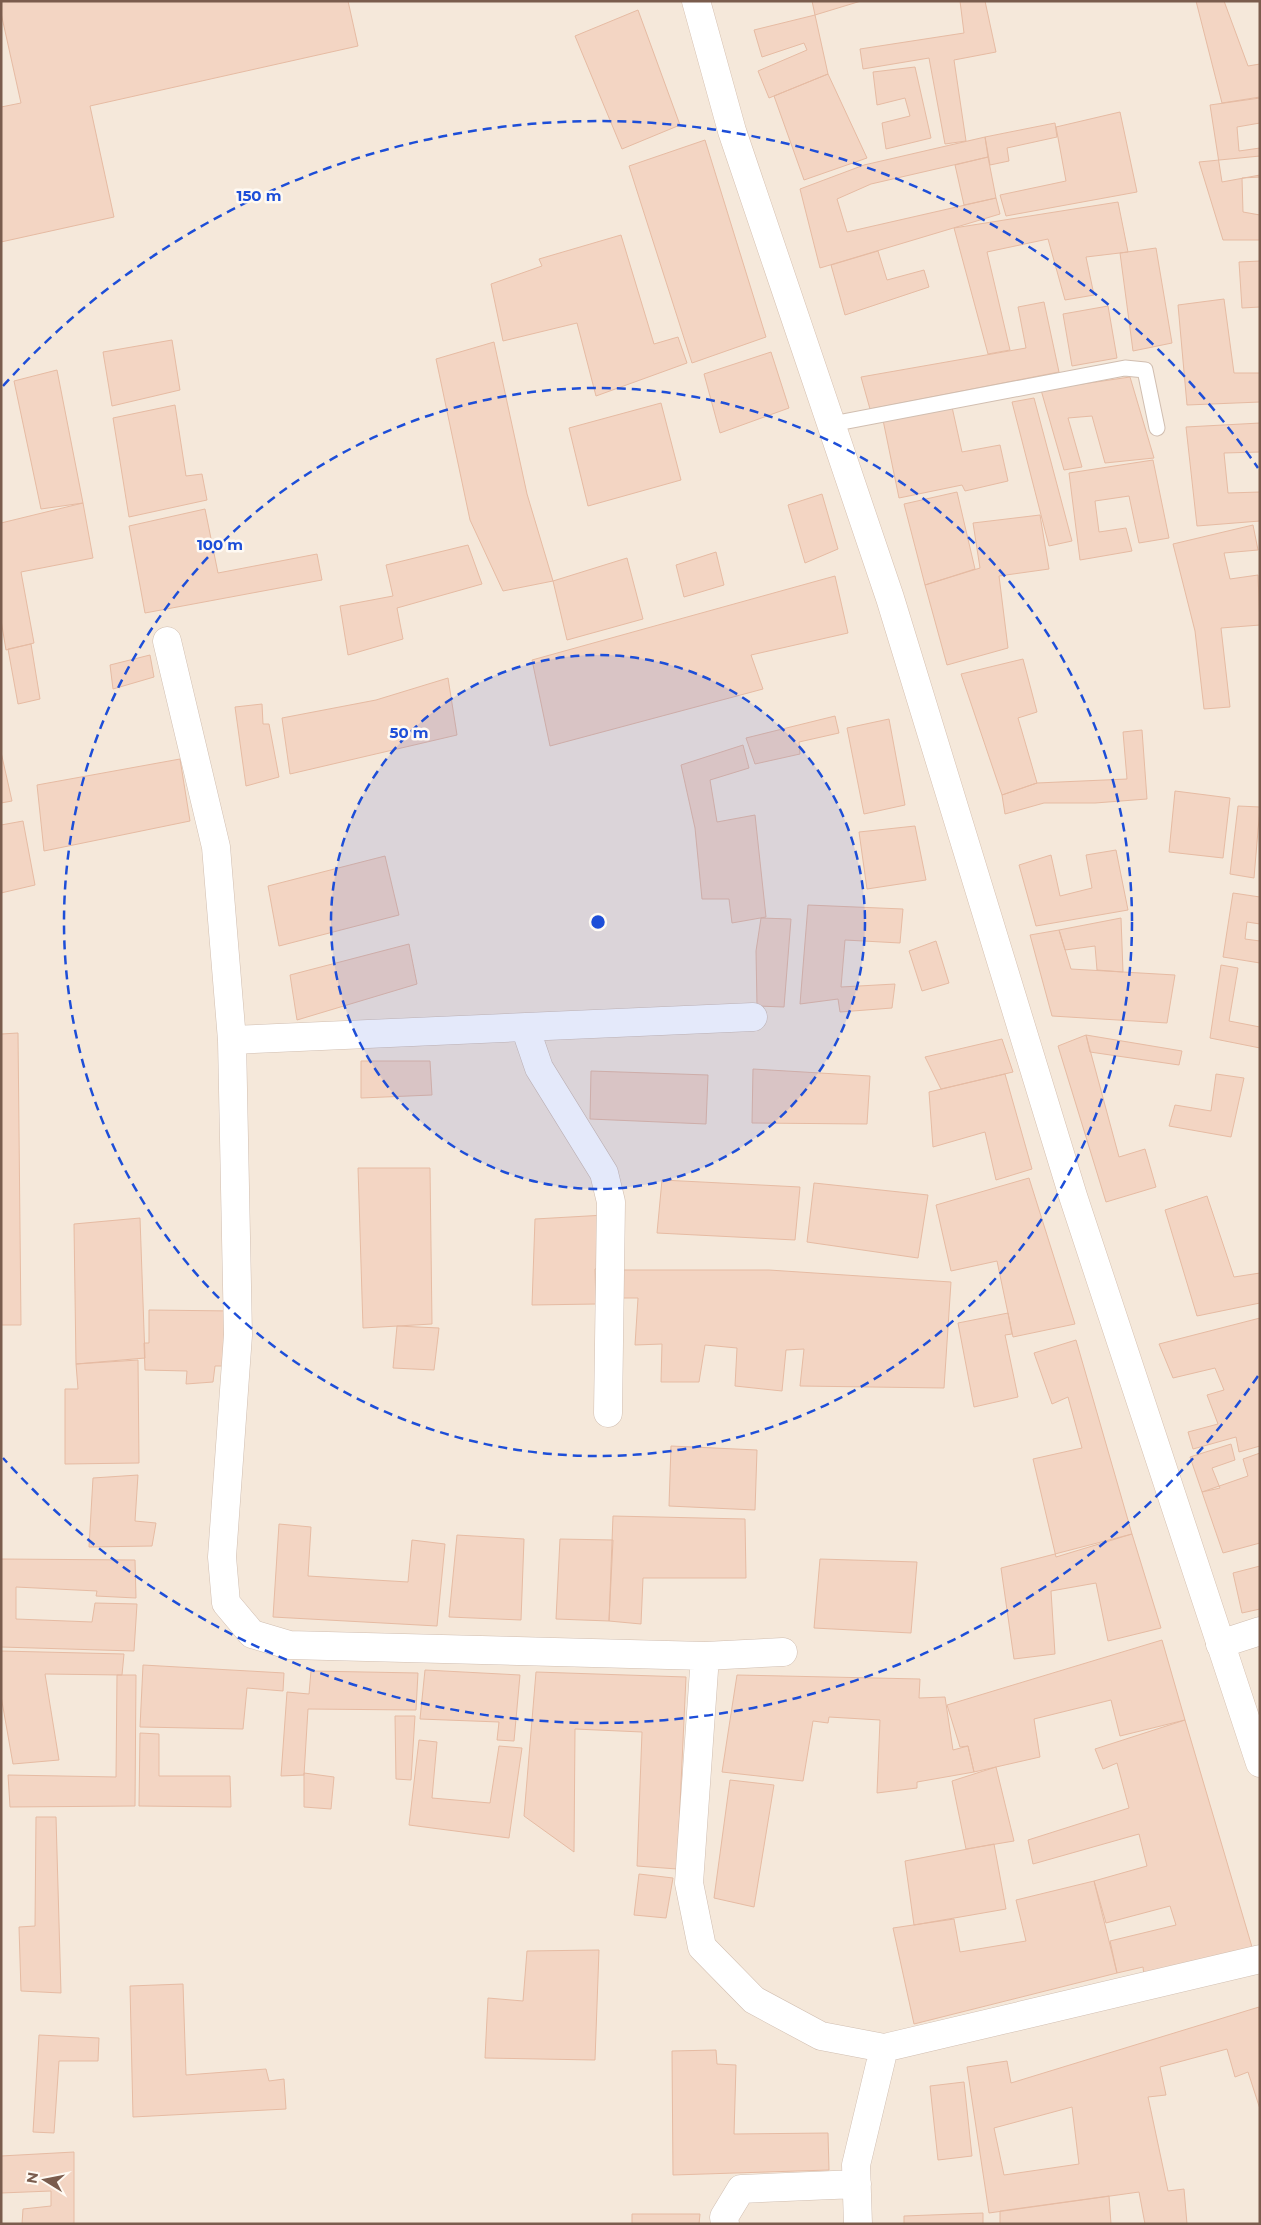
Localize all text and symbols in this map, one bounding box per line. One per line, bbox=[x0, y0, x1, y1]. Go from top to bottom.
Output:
text: 150 m bbox=[237, 186, 281, 205]
text: 100 m bbox=[197, 535, 243, 554]
text: 50 m bbox=[389, 723, 429, 742]
centre of rings bbox=[589, 913, 607, 931]
north arrow bbox=[20, 2155, 70, 2205]
text: N bbox=[22, 2171, 42, 2185]

